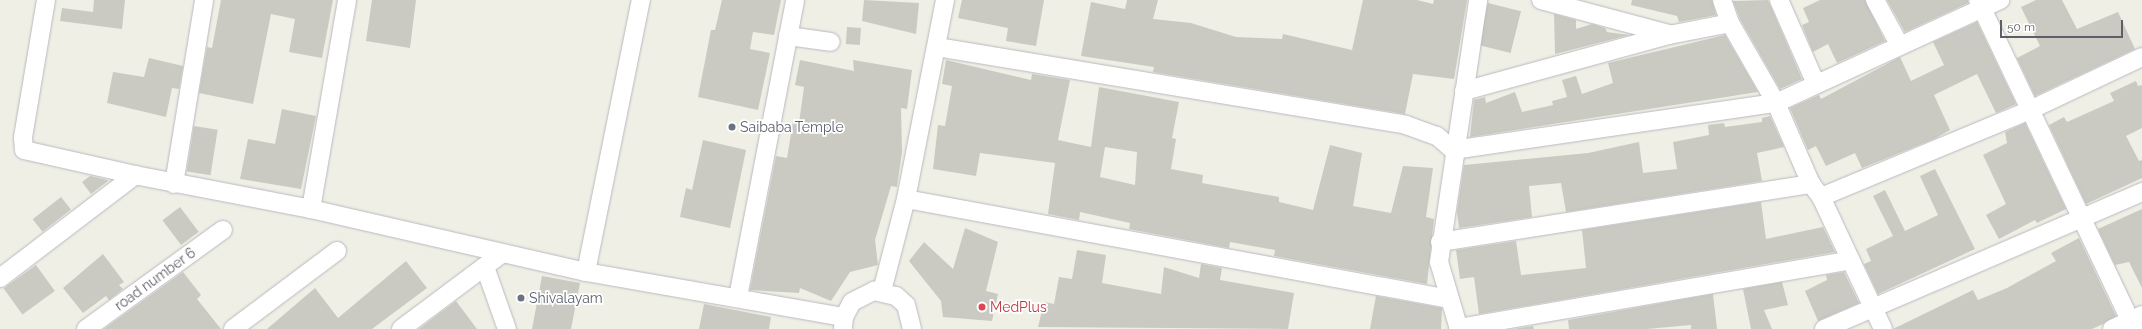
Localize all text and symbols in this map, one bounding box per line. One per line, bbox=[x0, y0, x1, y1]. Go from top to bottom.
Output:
scale bar bbox=[2002, 12, 2125, 38]
text: 50 m bbox=[2007, 20, 2035, 34]
place label: Saibaba Temple bbox=[740, 119, 844, 135]
marker: Saibaba Temple bbox=[727, 122, 737, 132]
street label: road number 6 bbox=[111, 244, 199, 314]
place label: Shivalayam bbox=[529, 290, 603, 306]
marker: Shivalayam bbox=[516, 293, 526, 303]
place label: MedPlus bbox=[990, 299, 1047, 315]
marker: MedPlus bbox=[977, 302, 987, 312]

